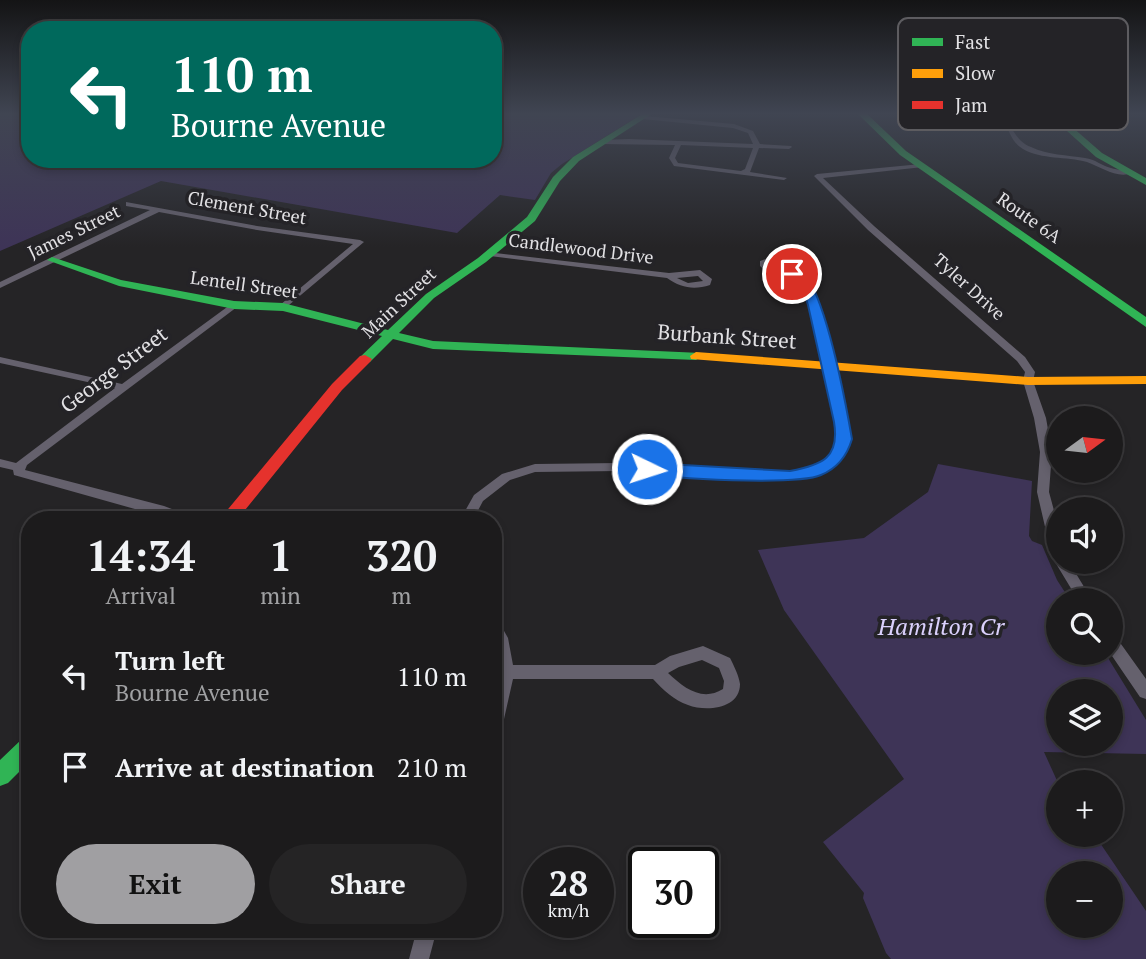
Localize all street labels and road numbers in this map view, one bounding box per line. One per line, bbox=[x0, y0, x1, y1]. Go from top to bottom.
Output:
street label: Clement Street bbox=[186, 185, 309, 229]
street label: Route 6A bbox=[993, 186, 1067, 248]
street label: James Street bbox=[23, 198, 124, 264]
street label: Candlewood Drive bbox=[507, 227, 655, 269]
street label: Tyler Drive bbox=[929, 248, 1011, 325]
street label: Main Street bbox=[356, 261, 441, 343]
street label: Lentell Street bbox=[189, 265, 300, 303]
street label: Burbank Street bbox=[656, 317, 798, 355]
street label: George Street bbox=[54, 320, 173, 419]

